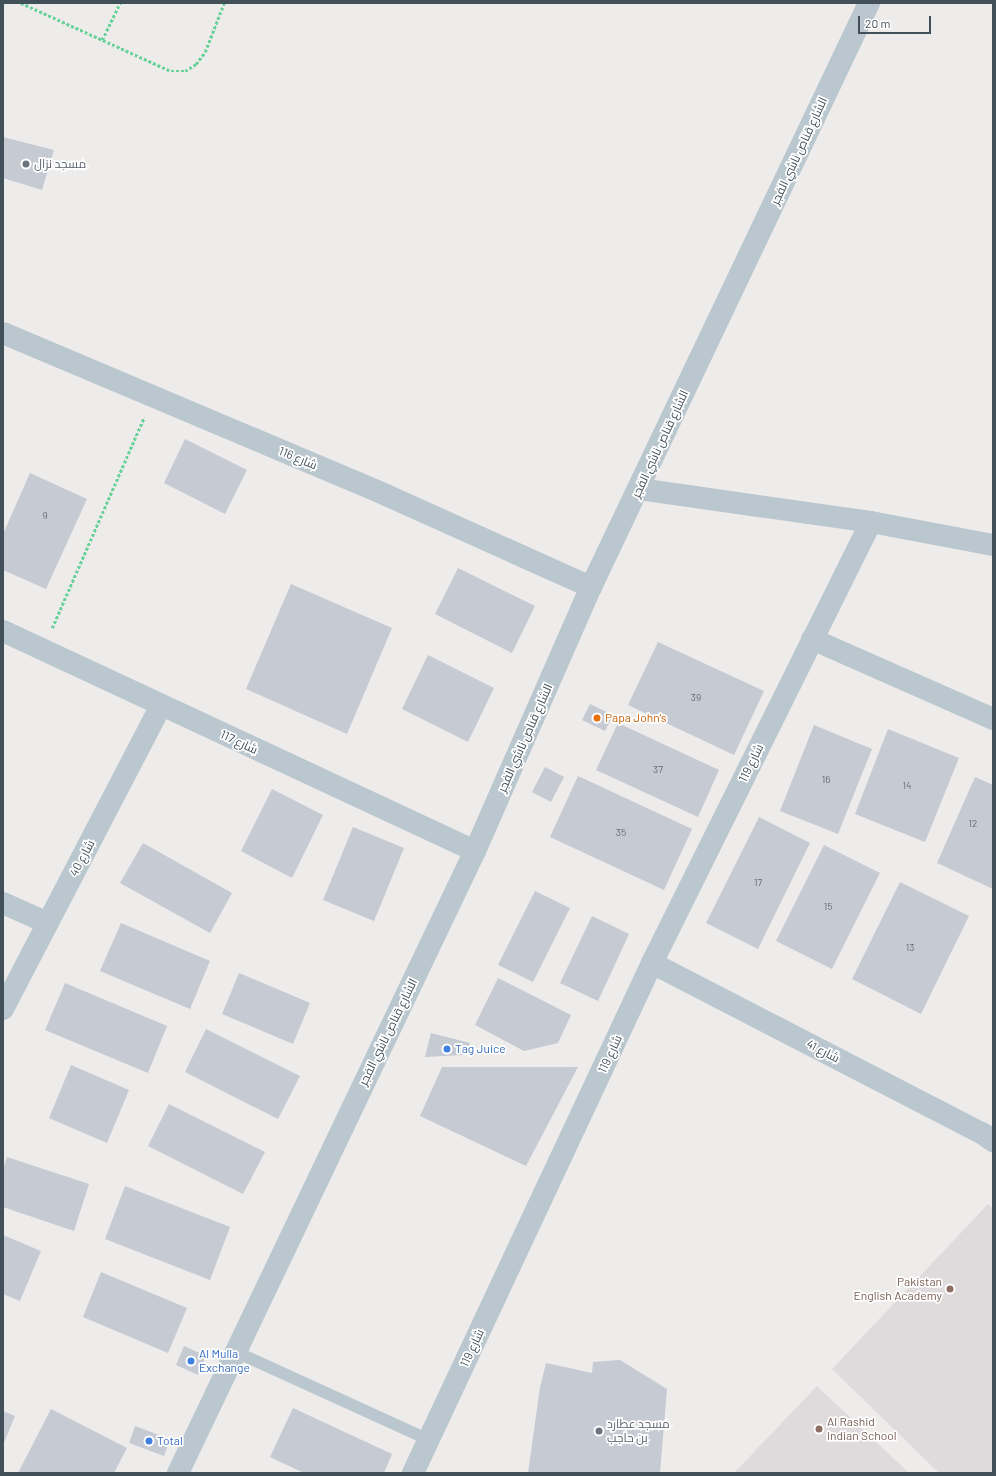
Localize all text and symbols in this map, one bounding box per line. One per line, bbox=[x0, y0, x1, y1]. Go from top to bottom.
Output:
scale bar bbox=[860, 8, 933, 34]
text: 20 m bbox=[865, 16, 891, 30]
street label: الشارع قناص ناشي الفجر bbox=[768, 95, 830, 207]
place label: مسجد نزال bbox=[34, 157, 86, 171]
marker: مسجد نزال bbox=[21, 159, 31, 169]
street label: الشارع قناص ناشي الفجر bbox=[629, 388, 691, 500]
street label: شارع 116 bbox=[277, 444, 319, 472]
house number: 9 bbox=[42, 510, 48, 522]
street label: الشارع قناص ناشي الفجر bbox=[495, 682, 555, 794]
house number: 39 bbox=[691, 692, 701, 704]
place label: Papa John's bbox=[605, 711, 666, 725]
marker: Papa John's bbox=[592, 713, 602, 723]
street label: شارع 117 bbox=[218, 727, 260, 757]
street label: شارع 119 bbox=[736, 742, 766, 784]
house number: 37 bbox=[653, 764, 663, 776]
house number: 16 bbox=[822, 774, 830, 786]
house number: 14 bbox=[902, 780, 912, 792]
house number: 12 bbox=[969, 818, 977, 830]
house number: 35 bbox=[616, 827, 626, 839]
street label: شارع 40 bbox=[66, 837, 98, 879]
house number: 17 bbox=[754, 877, 762, 889]
house number: 15 bbox=[824, 901, 832, 913]
house number: 13 bbox=[906, 942, 914, 954]
street label: الشارع قناص ناشي الفجر bbox=[356, 976, 420, 1088]
street label: شارع 119 bbox=[595, 1033, 625, 1075]
street label: شارع 41 bbox=[804, 1037, 842, 1065]
place label: Tag Juice bbox=[455, 1042, 506, 1056]
marker: Tag Juice bbox=[442, 1044, 452, 1054]
place label: Pakistan English Academy bbox=[854, 1275, 942, 1303]
marker: Pakistan English Academy bbox=[945, 1284, 955, 1294]
street label: شارع 119 bbox=[457, 1327, 487, 1369]
place label: Al Mulla Exchange bbox=[199, 1347, 250, 1375]
marker: Al Mulla Exchange bbox=[186, 1356, 196, 1366]
place label: Al Rashid Indian School bbox=[827, 1415, 897, 1443]
place label: مسجد عطارد بن حاجب bbox=[607, 1417, 670, 1445]
marker: Al Rashid Indian School bbox=[814, 1424, 824, 1434]
marker: مسجد عطارد بن حاجب bbox=[594, 1426, 604, 1436]
place label: Total bbox=[157, 1434, 183, 1448]
marker: Total bbox=[144, 1436, 154, 1446]

